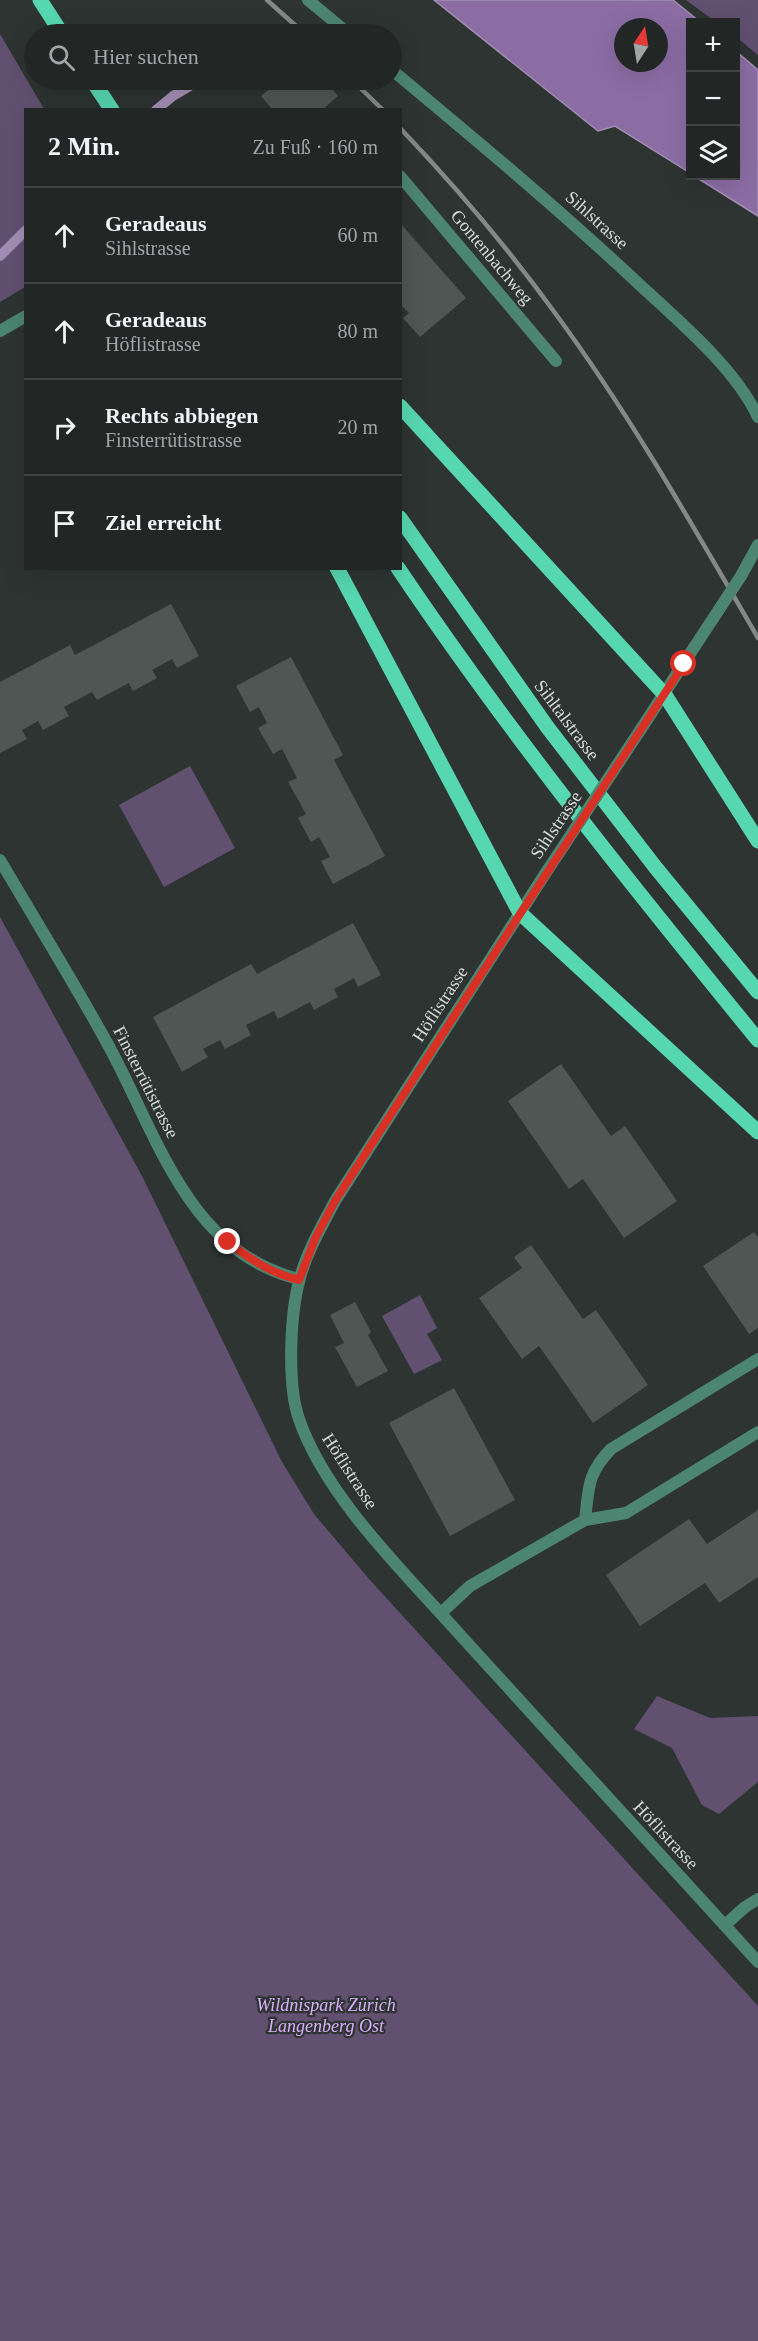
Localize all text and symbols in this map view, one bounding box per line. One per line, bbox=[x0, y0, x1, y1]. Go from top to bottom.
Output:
north arrow bbox=[614, 18, 668, 72]
map controls bbox=[686, 18, 740, 180]
button: + bbox=[686, 18, 740, 72]
search box bbox=[24, 24, 402, 90]
icon: search bbox=[45, 41, 78, 74]
text: Hier suchen bbox=[93, 44, 199, 69]
button: − bbox=[686, 72, 740, 126]
button: layers bbox=[686, 126, 740, 180]
text: 2 Min. bbox=[48, 132, 120, 161]
text: Zu Fuß · 160 m bbox=[252, 136, 378, 158]
street label: Sihlstrasse bbox=[562, 187, 632, 253]
street label: Gontenbachweg bbox=[447, 206, 537, 308]
text: Geradeaus bbox=[105, 211, 206, 236]
icon: ahead bbox=[48, 219, 81, 252]
text: 60 m bbox=[337, 224, 378, 246]
text: Sihlstrasse bbox=[105, 237, 191, 259]
text: Geradeaus bbox=[105, 307, 206, 332]
icon: ahead bbox=[48, 315, 81, 348]
text: 80 m bbox=[337, 320, 378, 342]
text: Höflistrasse bbox=[105, 333, 201, 355]
text: Rechts abbiegen bbox=[105, 403, 258, 428]
icon: right bbox=[48, 411, 81, 444]
text: 20 m bbox=[337, 416, 378, 438]
text: Finsterrütistrasse bbox=[105, 429, 242, 451]
icon: arrive bbox=[48, 507, 81, 540]
text: Ziel erreicht bbox=[105, 510, 221, 535]
route start bbox=[670, 650, 696, 676]
street label: Sihltalstrasse bbox=[530, 676, 604, 764]
street label: Sihlstrasse bbox=[526, 787, 586, 863]
street label: Höflistrasse bbox=[408, 962, 472, 1046]
street label: Finsterrütistrasse bbox=[109, 1023, 183, 1141]
route end bbox=[214, 1228, 240, 1254]
street label: Höflistrasse bbox=[318, 1429, 382, 1513]
street label: Höflistrasse bbox=[629, 1797, 703, 1873]
park label: Wildnispark Zürich Langenberg Ost bbox=[256, 1995, 396, 2036]

